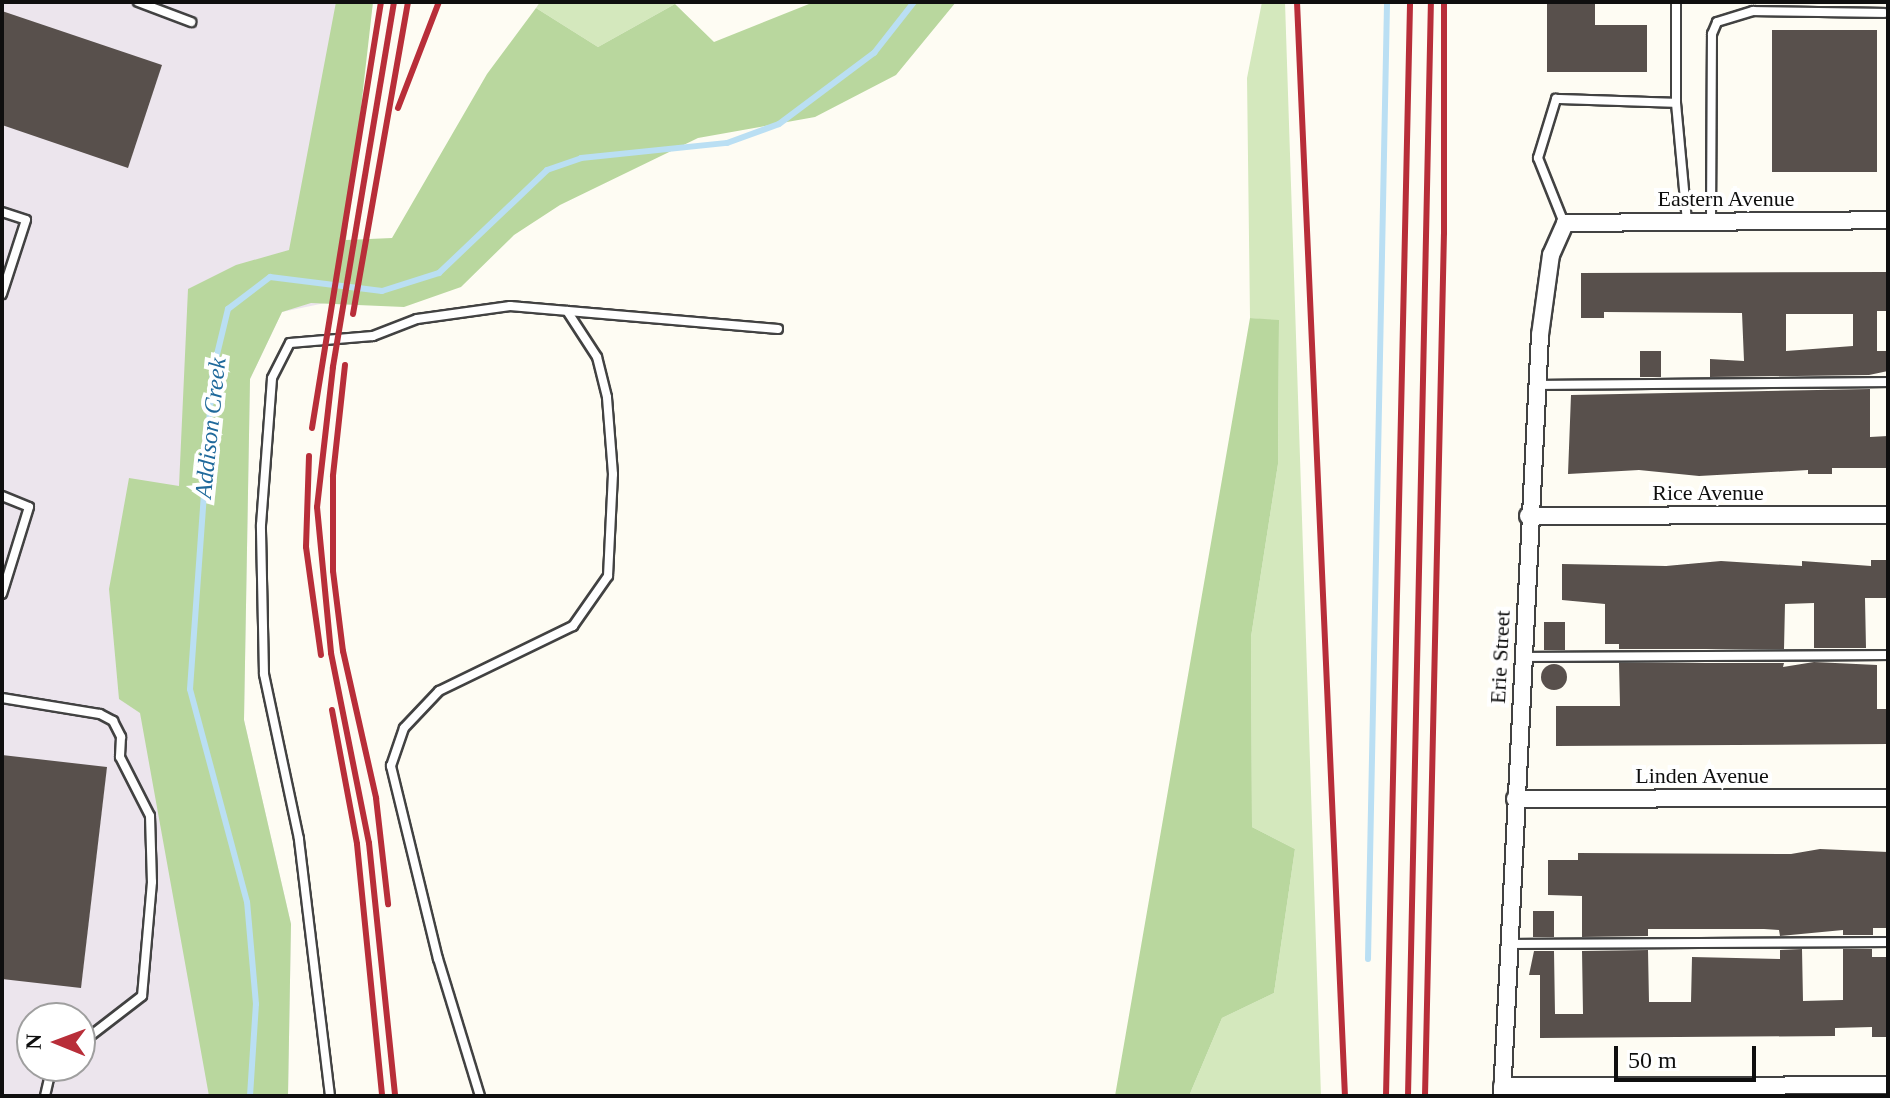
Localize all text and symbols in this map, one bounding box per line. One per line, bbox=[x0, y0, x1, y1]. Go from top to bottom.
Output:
street label: Eastern Avenue bbox=[1657, 186, 1795, 212]
water label: Addison Creek bbox=[189, 356, 233, 500]
street label: Rice Avenue bbox=[1652, 480, 1764, 506]
street label: Erie Street bbox=[1484, 610, 1516, 704]
street label: Linden Avenue bbox=[1635, 763, 1769, 789]
north arrow bbox=[16, 1002, 96, 1082]
scale bar bbox=[1618, 1030, 1760, 1080]
text: N bbox=[21, 1033, 46, 1050]
text: 50 m bbox=[1628, 1047, 1677, 1073]

